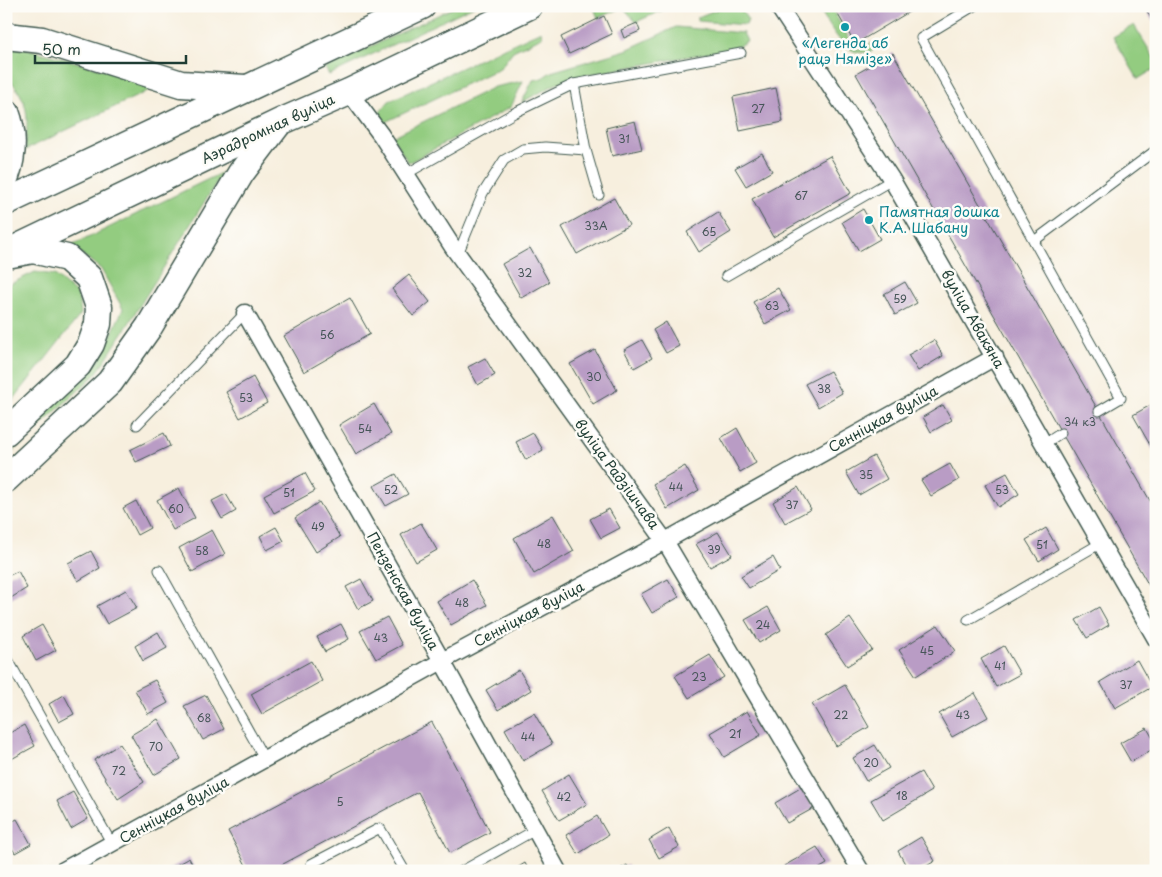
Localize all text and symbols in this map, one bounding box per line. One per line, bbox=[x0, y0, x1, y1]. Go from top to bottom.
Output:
marker: «Легенда аб рацэ Нямізе» bbox=[839, 21, 851, 33]
scale bar bbox=[35, 32, 186, 64]
place label: «Легенда аб рацэ Нямізе» bbox=[798, 32, 892, 69]
text: 50 m bbox=[42, 37, 81, 60]
street label: Аэрадромная вуліца bbox=[198, 88, 338, 169]
house number: 27 bbox=[751, 100, 765, 117]
house number: 31 bbox=[618, 130, 630, 147]
house number: 67 bbox=[794, 187, 808, 204]
place label: Памятная дошка К.А. Шабану bbox=[879, 201, 1000, 238]
marker: Памятная дошка К.А. Шабану bbox=[863, 214, 875, 226]
house number: 33А bbox=[585, 217, 608, 234]
house number: 65 bbox=[702, 223, 716, 240]
house number: 32 bbox=[518, 264, 533, 281]
street label: вуліца Авакяна bbox=[937, 265, 1010, 372]
house number: 59 bbox=[893, 290, 907, 307]
house number: 63 bbox=[765, 297, 779, 314]
house number: 56 bbox=[320, 326, 335, 343]
house number: 30 bbox=[586, 368, 602, 385]
house number: 38 bbox=[817, 380, 831, 397]
street label: Сенніцкая вуліца bbox=[824, 380, 942, 457]
house number: 53 bbox=[239, 389, 253, 406]
house number: 34 к3 bbox=[1064, 413, 1096, 430]
street label: вуліца Радзішчава bbox=[570, 414, 665, 534]
house number: 54 bbox=[358, 420, 372, 437]
house number: 35 bbox=[859, 466, 873, 483]
house number: 44 bbox=[669, 478, 683, 495]
house number: 52 bbox=[384, 481, 398, 498]
house number: 53 bbox=[995, 481, 1009, 498]
house number: 51 bbox=[283, 484, 295, 501]
house number: 37 bbox=[786, 496, 799, 513]
house number: 60 bbox=[168, 500, 184, 517]
house number: 49 bbox=[311, 518, 325, 535]
street label: Пензенская вуліца bbox=[362, 528, 445, 654]
house number: 48 bbox=[537, 535, 551, 552]
house number: 51 bbox=[1036, 536, 1048, 553]
house number: 39 bbox=[707, 541, 721, 558]
house number: 58 bbox=[195, 542, 209, 559]
street label: Сенніцкая вуліца bbox=[470, 575, 588, 652]
house number: 48 bbox=[455, 594, 469, 611]
house number: 24 bbox=[756, 616, 770, 633]
house number: 43 bbox=[374, 629, 388, 646]
house number: 45 bbox=[920, 642, 934, 659]
house number: 41 bbox=[994, 657, 1006, 674]
house number: 23 bbox=[692, 668, 706, 685]
house number: 37 bbox=[1120, 676, 1133, 693]
house number: 22 bbox=[834, 706, 848, 723]
house number: 43 bbox=[956, 706, 970, 723]
house number: 68 bbox=[197, 709, 211, 726]
house number: 21 bbox=[729, 725, 741, 742]
house number: 44 bbox=[521, 728, 535, 745]
house number: 70 bbox=[149, 738, 163, 755]
house number: 20 bbox=[863, 754, 879, 771]
house number: 72 bbox=[112, 762, 126, 779]
street label: Сенніцкая вуліца bbox=[115, 771, 233, 848]
house number: 18 bbox=[896, 787, 908, 804]
house number: 42 bbox=[557, 788, 572, 805]
house number: 5 bbox=[336, 793, 344, 810]

